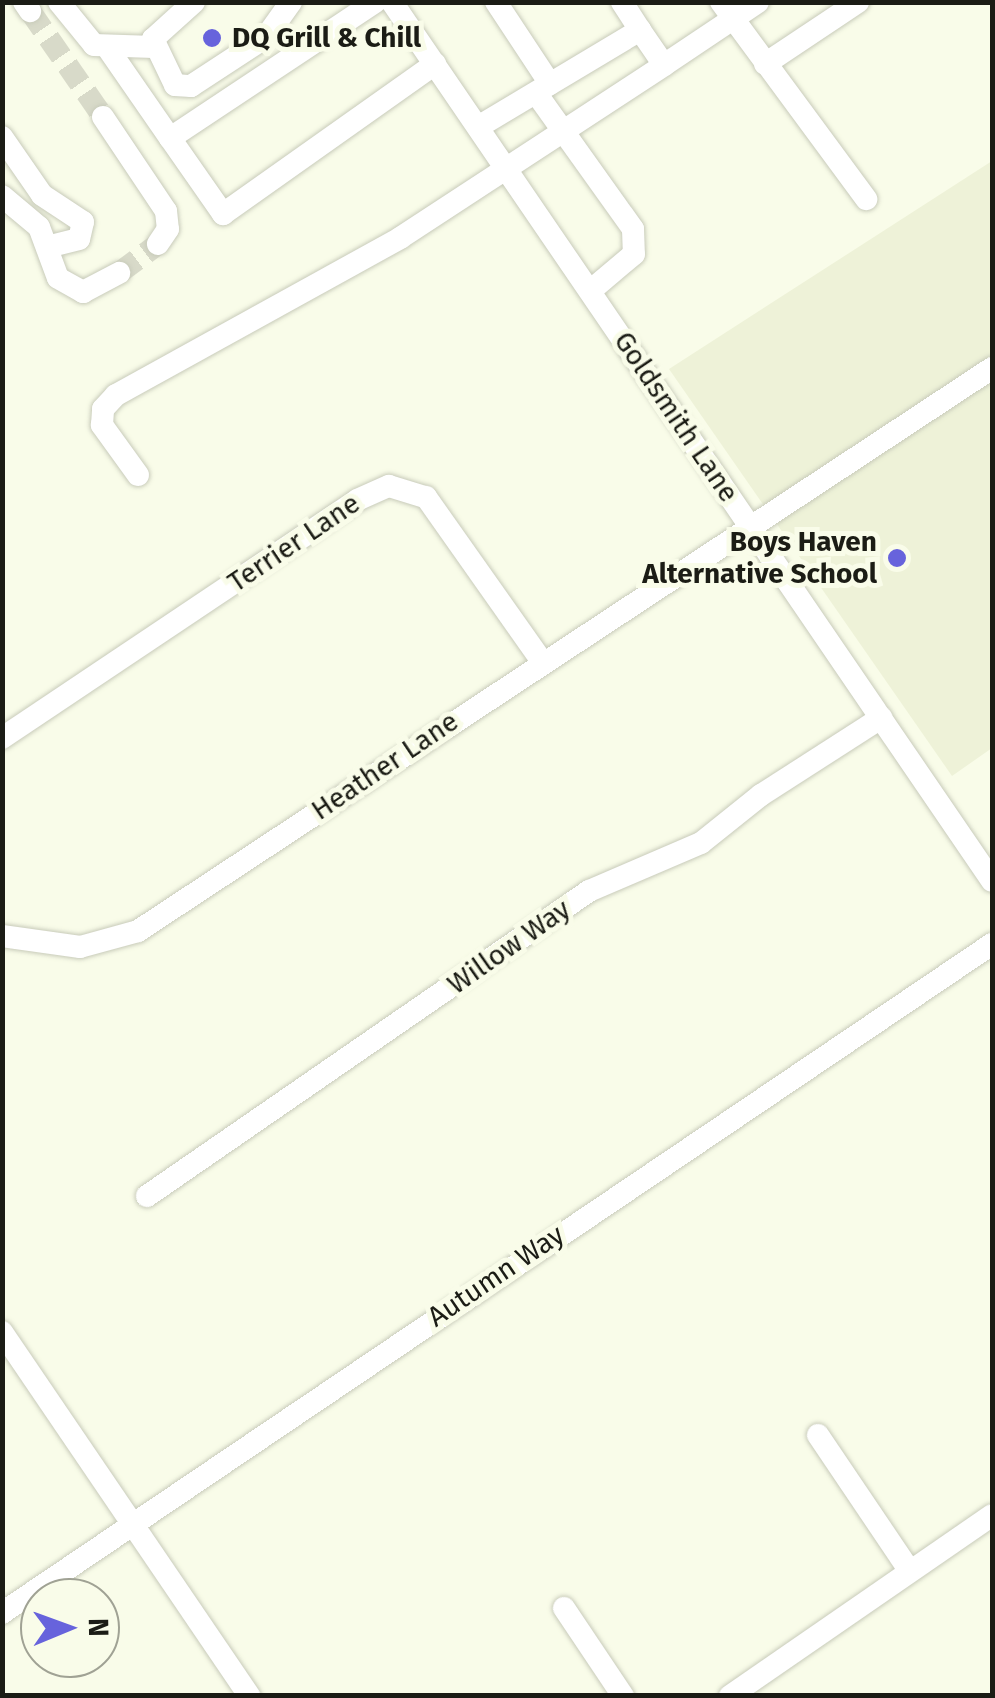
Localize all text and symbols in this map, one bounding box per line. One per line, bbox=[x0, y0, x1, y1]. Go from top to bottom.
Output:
place label: DQ Grill & Chill bbox=[232, 21, 421, 55]
marker: DQ Grill & Chill bbox=[201, 27, 223, 49]
street label: Goldsmith Lane bbox=[607, 325, 745, 509]
street label: Terrier Lane bbox=[222, 487, 366, 599]
place label: Boys Haven Alternative School bbox=[642, 525, 877, 591]
marker: Boys Haven Alternative School bbox=[886, 547, 908, 569]
street label: Heather Lane bbox=[305, 705, 465, 827]
street label: Willow Way bbox=[441, 893, 577, 1001]
street label: Autumn Way bbox=[421, 1218, 571, 1334]
north arrow bbox=[20, 1578, 120, 1678]
text: N bbox=[82, 1618, 115, 1637]

